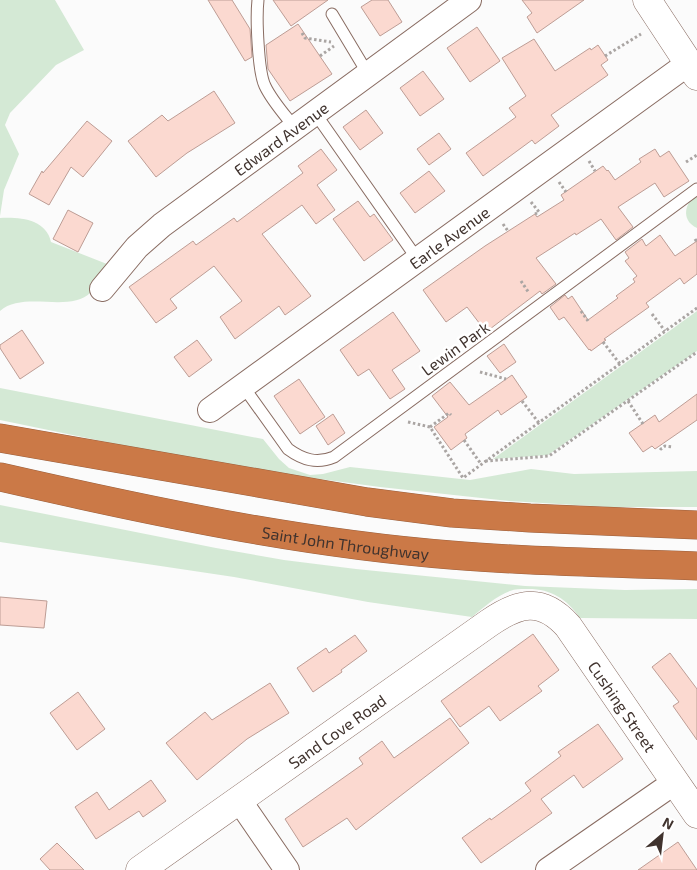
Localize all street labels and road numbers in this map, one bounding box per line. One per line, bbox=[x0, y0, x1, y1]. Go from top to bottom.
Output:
street label: Edward Avenue bbox=[230, 97, 332, 179]
street label: Earle Avenue bbox=[405, 202, 493, 272]
street label: Lewin Park bbox=[417, 317, 493, 379]
street label: Saint John Throughway bbox=[261, 522, 431, 563]
street label: Cushing Street bbox=[585, 657, 661, 755]
street label: Sand Cove Road bbox=[284, 690, 389, 772]

